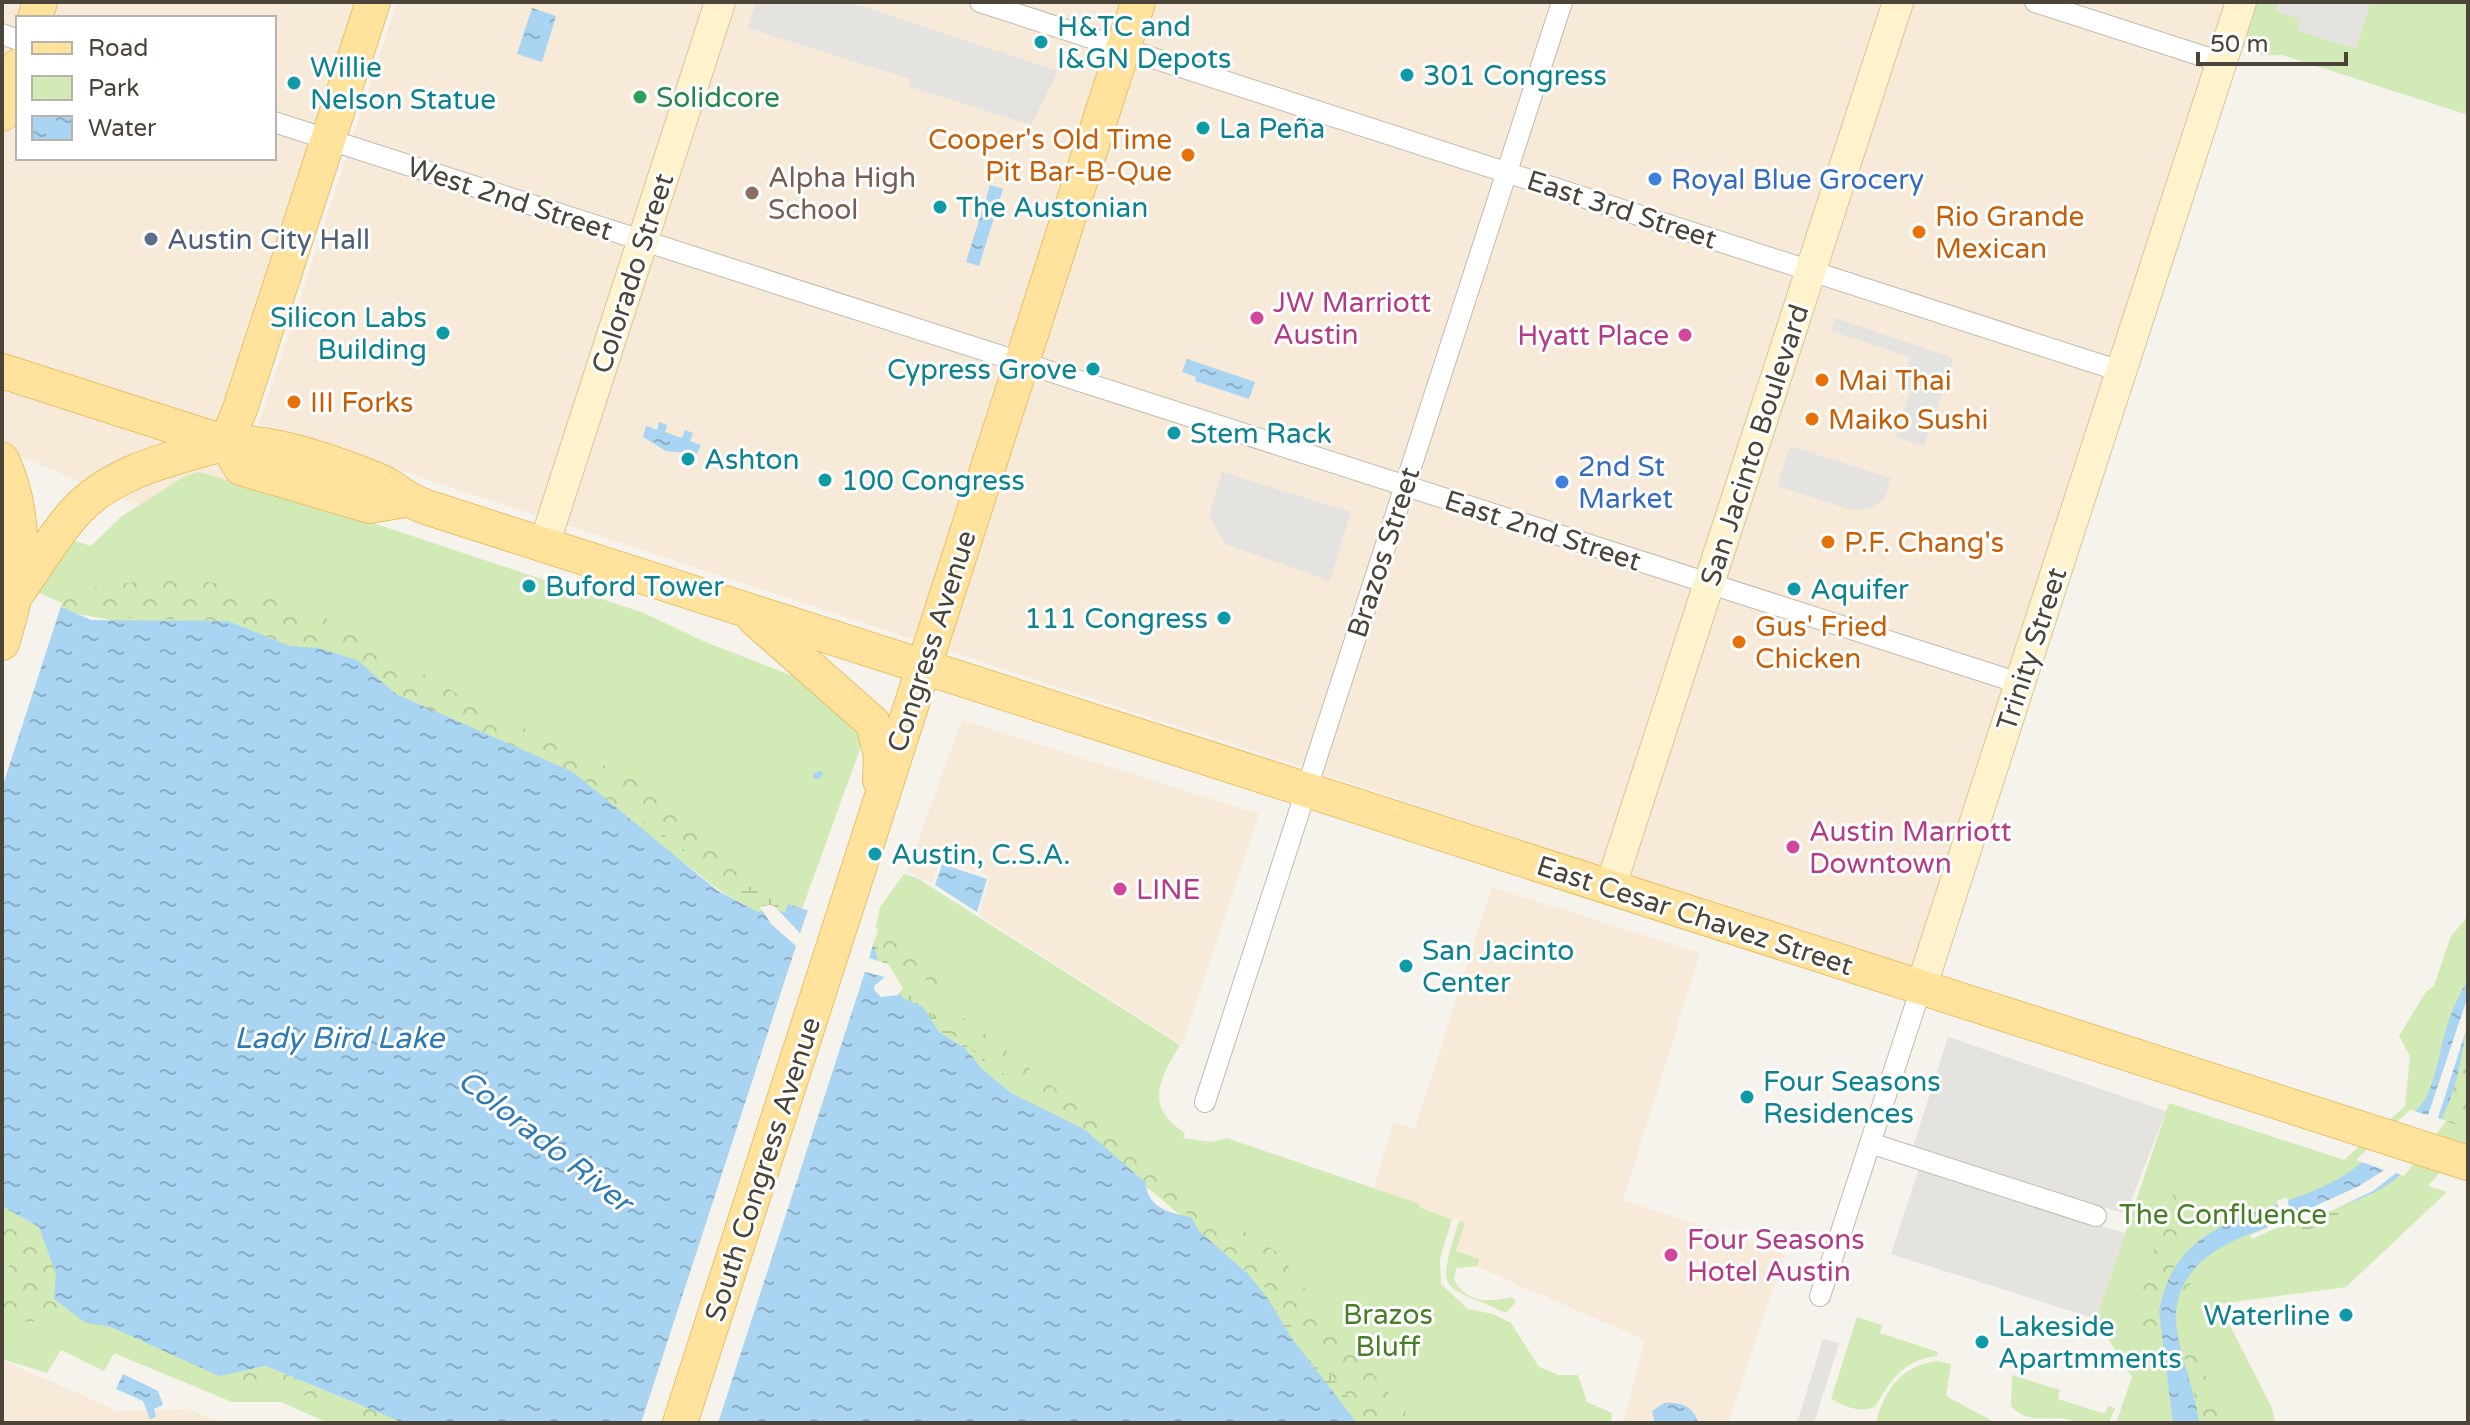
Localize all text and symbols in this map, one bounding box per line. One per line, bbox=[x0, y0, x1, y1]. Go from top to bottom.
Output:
place label: H&TC and I&GN Depots bbox=[1057, 10, 1232, 76]
legend bbox=[16, 16, 276, 160]
scale bar bbox=[2198, 16, 2346, 66]
text: 50 m bbox=[2210, 30, 2268, 59]
marker: H&TC and I&GN Depots bbox=[1032, 33, 1050, 51]
text: Road bbox=[88, 34, 148, 63]
place label: Willie Nelson Statue bbox=[310, 51, 496, 117]
place label: 301 Congress bbox=[1423, 59, 1607, 93]
marker: 301 Congress bbox=[1398, 66, 1416, 84]
text: Park bbox=[88, 74, 139, 103]
marker: Willie Nelson Statue bbox=[285, 74, 303, 92]
place label: Solidcore bbox=[656, 81, 780, 115]
marker: Solidcore bbox=[631, 88, 649, 106]
place label: La Peña bbox=[1219, 112, 1325, 146]
text: Water bbox=[88, 114, 157, 143]
marker: La Peña bbox=[1194, 119, 1212, 137]
place label: Cooper's Old Time Pit Bar-B-Que bbox=[928, 123, 1172, 189]
marker: Cooper's Old Time Pit Bar-B-Que bbox=[1179, 146, 1197, 164]
street label: West 2nd Street bbox=[403, 150, 617, 248]
place label: Alpha High School bbox=[768, 161, 916, 227]
street label: East 3rd Street bbox=[1522, 163, 1721, 257]
place label: Royal Blue Grocery bbox=[1671, 163, 1924, 197]
street label: Colorado Street bbox=[585, 169, 681, 378]
marker: Royal Blue Grocery bbox=[1646, 170, 1664, 188]
marker: Alpha High School bbox=[743, 184, 761, 202]
place label: The Austonian bbox=[956, 191, 1148, 225]
marker: The Austonian bbox=[931, 198, 949, 216]
place label: Rio Grande Mexican bbox=[1935, 200, 2084, 266]
place label: Austin City Hall bbox=[167, 223, 370, 257]
marker: Rio Grande Mexican bbox=[1910, 223, 1928, 241]
marker: Austin City Hall bbox=[142, 230, 160, 248]
place label: JW Marriott Austin bbox=[1273, 286, 1431, 352]
street label: San Jacinto Boulevard bbox=[1693, 300, 1817, 590]
place label: Silicon Labs Building bbox=[270, 301, 427, 367]
marker: JW Marriott Austin bbox=[1248, 309, 1266, 327]
place label: Hyatt Place bbox=[1517, 319, 1669, 353]
marker: Silicon Labs Building bbox=[434, 324, 452, 342]
marker: Hyatt Place bbox=[1676, 326, 1694, 344]
place label: Cypress Grove bbox=[887, 353, 1077, 387]
marker: Cypress Grove bbox=[1084, 360, 1102, 378]
place label: Mai Thai bbox=[1838, 364, 1952, 398]
marker: Mai Thai bbox=[1813, 371, 1831, 389]
place label: III Forks bbox=[310, 386, 413, 420]
marker: III Forks bbox=[285, 393, 303, 411]
place label: Maiko Sushi bbox=[1828, 403, 1989, 437]
marker: Maiko Sushi bbox=[1803, 410, 1821, 428]
place label: Stem Rack bbox=[1190, 417, 1332, 451]
marker: Stem Rack bbox=[1165, 424, 1183, 442]
place label: Ashton bbox=[704, 443, 800, 477]
marker: Ashton bbox=[679, 450, 697, 468]
place label: 2nd St Market bbox=[1578, 450, 1673, 516]
street label: Brazos Street bbox=[1340, 462, 1428, 642]
place label: 100 Congress bbox=[841, 464, 1025, 498]
marker: 100 Congress bbox=[816, 471, 834, 489]
marker: 2nd St Market bbox=[1553, 473, 1571, 491]
street label: East 2nd Street bbox=[1440, 483, 1645, 579]
street label: Congress Avenue bbox=[880, 526, 984, 757]
place label: P.F. Chang's bbox=[1844, 526, 2004, 560]
marker: P.F. Chang's bbox=[1819, 533, 1837, 551]
street label: Trinity Street bbox=[1990, 563, 2074, 735]
place label: Buford Tower bbox=[545, 570, 724, 604]
place label: Aquifer bbox=[1810, 573, 1909, 607]
marker: Buford Tower bbox=[520, 577, 538, 595]
marker: Aquifer bbox=[1785, 580, 1803, 598]
place label: 111 Congress bbox=[1024, 602, 1208, 636]
marker: 111 Congress bbox=[1215, 609, 1233, 627]
place label: Gus' Fried Chicken bbox=[1755, 610, 1888, 676]
marker: Gus' Fried Chicken bbox=[1730, 633, 1748, 651]
place label: Austin Marriott Downtown bbox=[1809, 815, 2012, 881]
place label: Austin, C.S.A. bbox=[891, 838, 1071, 872]
marker: Austin Marriott Downtown bbox=[1784, 838, 1802, 856]
marker: Austin, C.S.A. bbox=[866, 845, 884, 863]
street label: East Cesar Chavez Street bbox=[1532, 849, 1857, 983]
place label: LINE bbox=[1136, 873, 1200, 907]
marker: LINE bbox=[1111, 880, 1129, 898]
place label: San Jacinto Center bbox=[1422, 934, 1574, 1000]
marker: San Jacinto Center bbox=[1397, 957, 1415, 975]
street label: South Congress Avenue bbox=[698, 1013, 828, 1326]
water label: Lady Bird Lake bbox=[234, 1020, 446, 1057]
water label: Colorado River bbox=[450, 1062, 642, 1223]
place label: Four Seasons Residences bbox=[1763, 1065, 1941, 1131]
marker: Four Seasons Residences bbox=[1738, 1088, 1756, 1106]
park label: The Confluence bbox=[2119, 1198, 2327, 1232]
place label: Four Seasons Hotel Austin bbox=[1687, 1223, 1865, 1289]
marker: Four Seasons Hotel Austin bbox=[1662, 1246, 1680, 1264]
park label: Brazos Bluff bbox=[1343, 1298, 1433, 1364]
place label: Waterline bbox=[2203, 1299, 2330, 1333]
marker: Waterline bbox=[2337, 1306, 2355, 1324]
place label: Lakeside Apartmments bbox=[1998, 1310, 2182, 1376]
marker: Lakeside Apartmments bbox=[1973, 1333, 1991, 1351]

